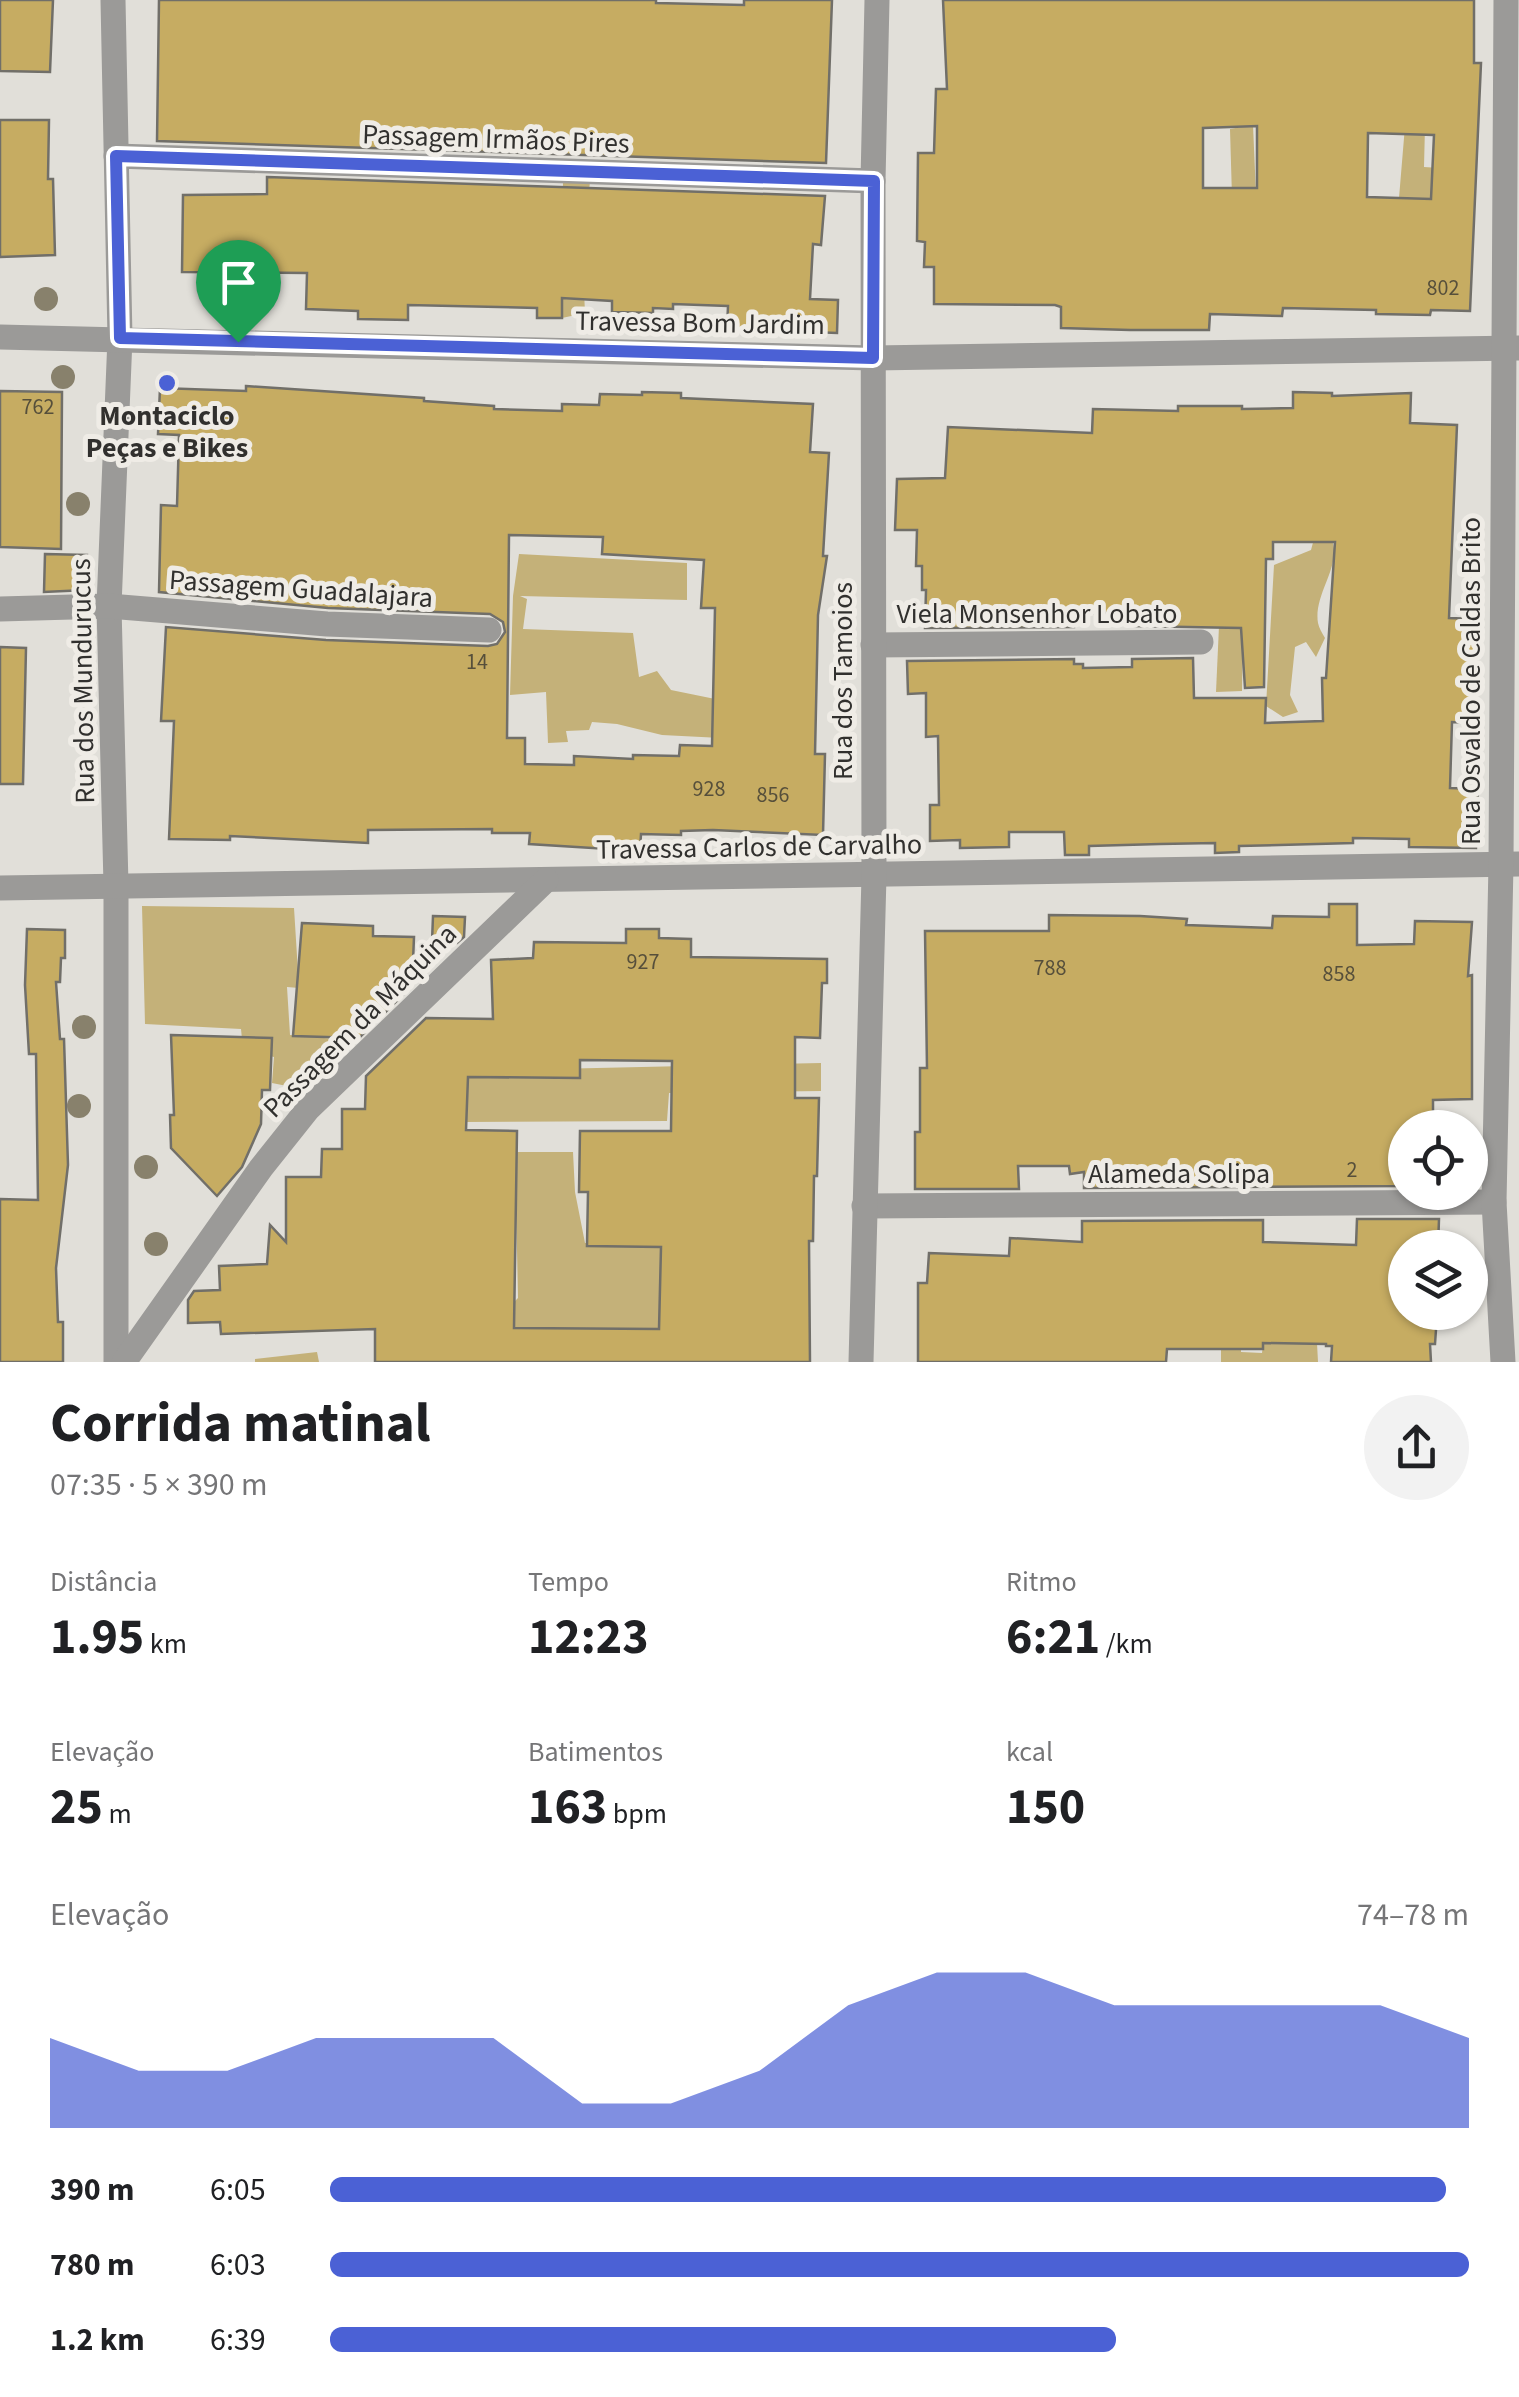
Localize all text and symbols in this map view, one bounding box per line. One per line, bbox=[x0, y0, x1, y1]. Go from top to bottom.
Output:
street label: Passagem Irmãos Pires bbox=[362, 114, 630, 164]
pin bbox=[196, 240, 281, 343]
icon: arrive bbox=[211, 255, 266, 310]
house number: 802 bbox=[1427, 272, 1459, 304]
street label: Travessa Bom Jardim bbox=[575, 301, 825, 345]
marker: Montaciclo Peças e Bikes bbox=[156, 372, 178, 394]
house number: 762 bbox=[22, 391, 54, 423]
place label: Montaciclo Peças e Bikes bbox=[86, 396, 248, 468]
street label: Rua Osvaldo de Caldas Brito bbox=[1451, 517, 1491, 845]
street label: Rua dos Mundurucus bbox=[61, 558, 105, 804]
street label: Passagem Guadalajara bbox=[168, 560, 434, 618]
street label: Rua dos Tamoios bbox=[823, 582, 863, 780]
street label: Viela Monsenhor Lobato bbox=[896, 594, 1178, 634]
house number: 14 bbox=[466, 646, 488, 678]
house number: 928 bbox=[693, 773, 725, 805]
house number: 856 bbox=[757, 779, 789, 811]
street label: Travessa Carlos de Carvalho bbox=[596, 824, 922, 870]
street label: Passagem da Máquina bbox=[254, 915, 466, 1127]
house number: 927 bbox=[627, 946, 659, 978]
house number: 788 bbox=[1034, 952, 1066, 984]
house number: 858 bbox=[1323, 958, 1355, 990]
map controls bbox=[1388, 1110, 1488, 1330]
button: locate bbox=[1388, 1110, 1488, 1210]
street label: Alameda Solipa bbox=[1088, 1154, 1270, 1194]
house number: 2 bbox=[1347, 1154, 1357, 1186]
button: layers bbox=[1388, 1230, 1488, 1330]
text: Corrida matinal bbox=[50, 1385, 431, 1463]
button: share bbox=[1364, 1395, 1469, 1500]
text: 07:35 · 5 × 390 m bbox=[50, 1462, 268, 1508]
text: Distância bbox=[50, 1562, 157, 1602]
text: Tempo bbox=[528, 1562, 609, 1602]
text: Ritmo bbox=[1006, 1562, 1077, 1602]
text: 1.95 bbox=[50, 1602, 144, 1673]
text: 12:23 bbox=[528, 1602, 649, 1673]
text: 6:21 bbox=[1006, 1602, 1100, 1673]
text: km bbox=[144, 1624, 187, 1664]
text: /km bbox=[1100, 1624, 1153, 1664]
text: Elevação bbox=[50, 1732, 154, 1772]
text: Batimentos bbox=[528, 1732, 663, 1772]
text: kcal bbox=[1006, 1732, 1053, 1772]
text: 25 bbox=[50, 1772, 103, 1843]
text: 163 bbox=[528, 1772, 607, 1843]
text: 150 bbox=[1006, 1772, 1085, 1843]
text: m bbox=[103, 1794, 132, 1834]
text: bpm bbox=[607, 1794, 667, 1834]
text: Elevação bbox=[50, 1892, 169, 1938]
text: 74–78 m bbox=[1357, 1892, 1469, 1938]
text: 390 m bbox=[50, 2167, 135, 2213]
text: 6:05 bbox=[210, 2167, 266, 2213]
text: 780 m bbox=[50, 2242, 135, 2288]
text: 6:03 bbox=[210, 2242, 266, 2288]
text: 1.2 km bbox=[50, 2317, 145, 2363]
text: 6:39 bbox=[210, 2317, 266, 2363]

